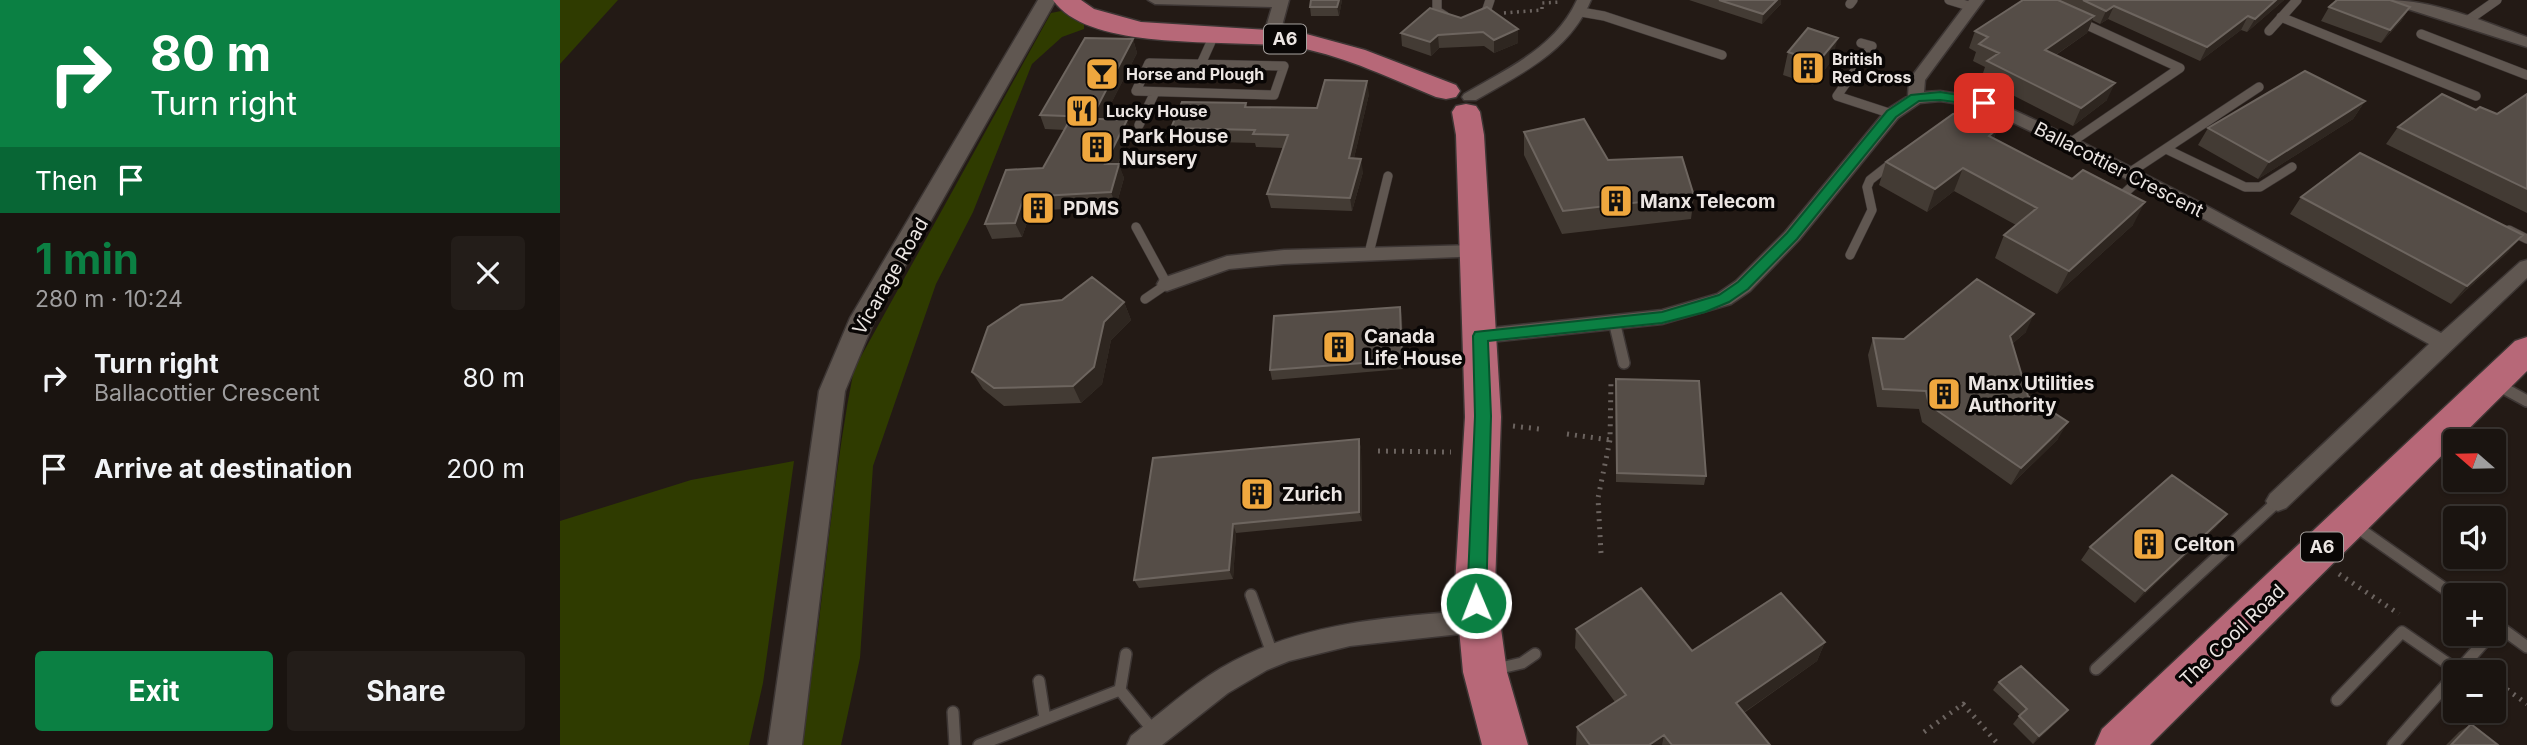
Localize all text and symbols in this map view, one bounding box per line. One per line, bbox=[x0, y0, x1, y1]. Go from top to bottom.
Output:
text: 80 m bbox=[150, 24, 271, 83]
road number: A6 bbox=[1264, 24, 1306, 54]
icon: right bbox=[35, 28, 126, 119]
building icon: British Red Cross bbox=[1789, 49, 1827, 87]
place label: British Red Cross bbox=[1832, 49, 1911, 87]
bar icon: Horse and Plough bbox=[1083, 55, 1121, 93]
place label: Horse and Plough bbox=[1126, 64, 1264, 84]
pin bbox=[1954, 73, 2014, 133]
text: Turn right bbox=[150, 84, 297, 123]
icon: arrive bbox=[1965, 84, 2003, 122]
restaurant icon: Lucky House bbox=[1063, 92, 1101, 130]
place label: Lucky House bbox=[1106, 101, 1207, 121]
street label: Ballacottier Crescent bbox=[2030, 117, 2207, 222]
place label: Park House Nursery bbox=[1122, 125, 1228, 170]
building icon: Park House Nursery bbox=[1078, 128, 1116, 166]
icon: arrive bbox=[112, 161, 150, 199]
text: Then bbox=[35, 165, 98, 196]
building icon: Manx Telecom bbox=[1597, 182, 1635, 220]
building icon: PDMS bbox=[1019, 189, 1057, 227]
place label: Manx Telecom bbox=[1640, 190, 1775, 213]
place label: PDMS bbox=[1063, 197, 1119, 220]
street label: Vicarage Road bbox=[848, 214, 933, 339]
text: 1 min bbox=[35, 233, 139, 284]
button: close bbox=[451, 236, 525, 310]
text: 280 m · 10:24 bbox=[35, 285, 183, 313]
place label: Canada Life House bbox=[1364, 325, 1463, 370]
building icon: Canada Life House bbox=[1320, 328, 1358, 366]
text: Turn right bbox=[94, 348, 219, 379]
icon: right bbox=[35, 359, 73, 397]
text: 80 m bbox=[462, 362, 525, 393]
place label: Manx Utilities Authority bbox=[1968, 372, 2094, 417]
building icon: Manx Utilities Authority bbox=[1925, 375, 1963, 413]
text: Ballacottier Crescent bbox=[94, 379, 320, 407]
north arrow bbox=[2443, 429, 2506, 492]
map controls bbox=[2443, 429, 2506, 723]
icon: arrive bbox=[35, 450, 73, 488]
text: Arrive at destination bbox=[94, 453, 353, 484]
text: 200 m bbox=[446, 453, 525, 484]
building icon: Zurich bbox=[1238, 475, 1276, 513]
place label: Zurich bbox=[1282, 483, 1342, 506]
button: sound bbox=[2443, 506, 2506, 569]
building icon: Celton bbox=[2130, 525, 2168, 563]
road number: A6 bbox=[2301, 532, 2343, 562]
place label: Celton bbox=[2174, 533, 2235, 556]
position arrow bbox=[1439, 566, 1513, 640]
street label: The Cooil Road bbox=[2175, 580, 2290, 691]
button: + bbox=[2443, 583, 2506, 646]
button: Exit bbox=[35, 651, 273, 731]
button: Share bbox=[287, 651, 525, 731]
button: − bbox=[2443, 660, 2506, 723]

